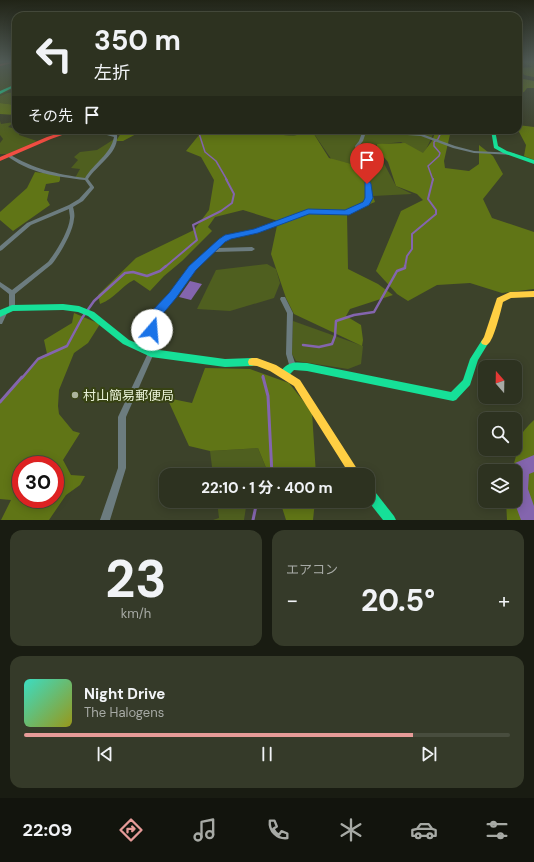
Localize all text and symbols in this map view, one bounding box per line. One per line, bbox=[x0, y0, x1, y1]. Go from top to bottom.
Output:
text: 350 m bbox=[94, 22, 181, 59]
icon: left bbox=[28, 28, 80, 80]
text: 左折 bbox=[94, 61, 130, 85]
icon: arrive bbox=[81, 104, 103, 126]
text: その先 bbox=[28, 106, 73, 126]
pin bbox=[350, 143, 384, 184]
icon: arrive bbox=[356, 149, 378, 171]
position arrow bbox=[131, 309, 173, 351]
north arrow bbox=[478, 360, 522, 404]
map controls bbox=[478, 360, 522, 508]
place label: 村山簡易郵便局 bbox=[83, 387, 174, 404]
marker: 村山簡易郵便局 bbox=[70, 390, 80, 400]
button: search bbox=[478, 412, 522, 456]
speed limit sign: 30 bbox=[12, 456, 64, 508]
button: layers bbox=[478, 464, 522, 508]
text: 22:10 · 1 分 · 400 m bbox=[201, 478, 333, 498]
text: 23 bbox=[105, 545, 167, 613]
text: エアコン bbox=[286, 561, 338, 578]
text: 20.5° bbox=[361, 581, 435, 620]
text: − bbox=[286, 586, 298, 615]
text: + bbox=[498, 586, 510, 615]
text: km/h bbox=[121, 605, 151, 622]
text: Night Drive bbox=[84, 684, 165, 704]
text: The Halogens bbox=[84, 704, 164, 721]
icon: previous bbox=[94, 743, 116, 765]
icon: pause bbox=[256, 743, 278, 765]
icon: next bbox=[418, 743, 440, 765]
icon: directions bbox=[117, 816, 145, 844]
icon: music bbox=[191, 816, 219, 844]
icon: phone bbox=[264, 816, 292, 844]
icon: climate bbox=[337, 816, 365, 844]
icon: car bbox=[410, 816, 438, 844]
icon: filters bbox=[483, 816, 511, 844]
text: 22:09 bbox=[23, 818, 72, 842]

